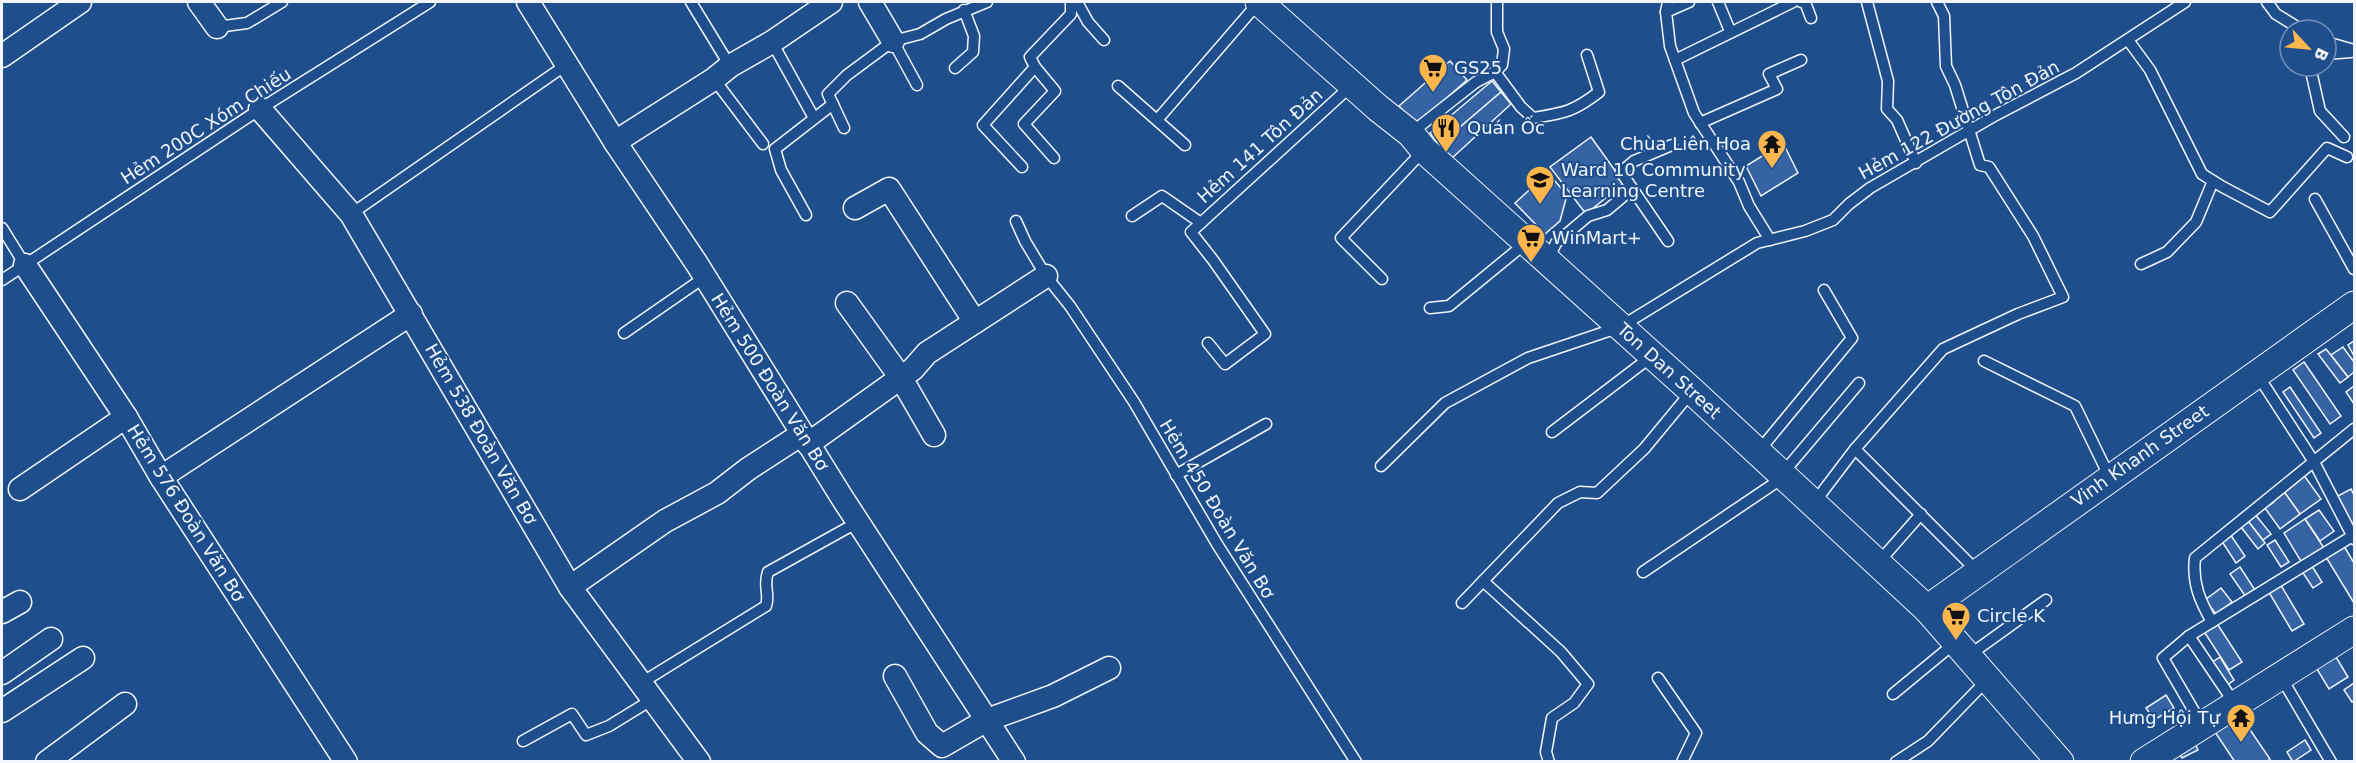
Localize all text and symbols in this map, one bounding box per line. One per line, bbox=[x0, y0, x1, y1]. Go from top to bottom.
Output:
north arrow bbox=[2278, 18, 2338, 78]
text: B bbox=[2310, 45, 2332, 64]
supermarket icon: GS25 bbox=[1417, 52, 1449, 94]
street label: Hẻm 122 Đường Tôn Đản bbox=[1855, 56, 2063, 184]
place label: GS25 bbox=[1454, 57, 1502, 78]
street label: Hẻm 200C Xóm Chiếu bbox=[117, 63, 295, 188]
street label: Hẻm 141 Tôn Đản bbox=[1193, 84, 1327, 207]
restaurant icon: Quán Ốc bbox=[1430, 112, 1462, 154]
place label: Quán Ốc bbox=[1467, 115, 1545, 138]
temple icon: Chùa Liên Hoa bbox=[1756, 128, 1788, 170]
place label: Chùa Liên Hoa bbox=[1620, 133, 1751, 154]
place label: Ward 10 Community Learning Centre bbox=[1561, 159, 1746, 201]
school or university icon: Ward 10 Community Learning Centre bbox=[1524, 164, 1556, 206]
supermarket icon: WinMart+ bbox=[1515, 222, 1547, 264]
place label: WinMart+ bbox=[1552, 227, 1642, 248]
street label: Hẻm 500 Đoàn Văn Bơ bbox=[707, 289, 834, 474]
street label: Ton Dan Street bbox=[1612, 318, 1726, 423]
street label: Hẻm 538 Đoàn Văn Bơ bbox=[421, 340, 542, 528]
street label: Vinh Khanh Street bbox=[2067, 400, 2212, 511]
street label: Hẻm 450 Đoàn Văn Bơ bbox=[1156, 416, 1279, 602]
street label: Hẻm 576 Đoàn Văn Bơ bbox=[123, 420, 250, 605]
supermarket icon: Circle K bbox=[1940, 600, 1972, 642]
place label: Circle K bbox=[1977, 605, 2046, 626]
temple icon: Hưng Hội Tự bbox=[2225, 702, 2257, 744]
place label: Hưng Hội Tự bbox=[2109, 707, 2222, 728]

